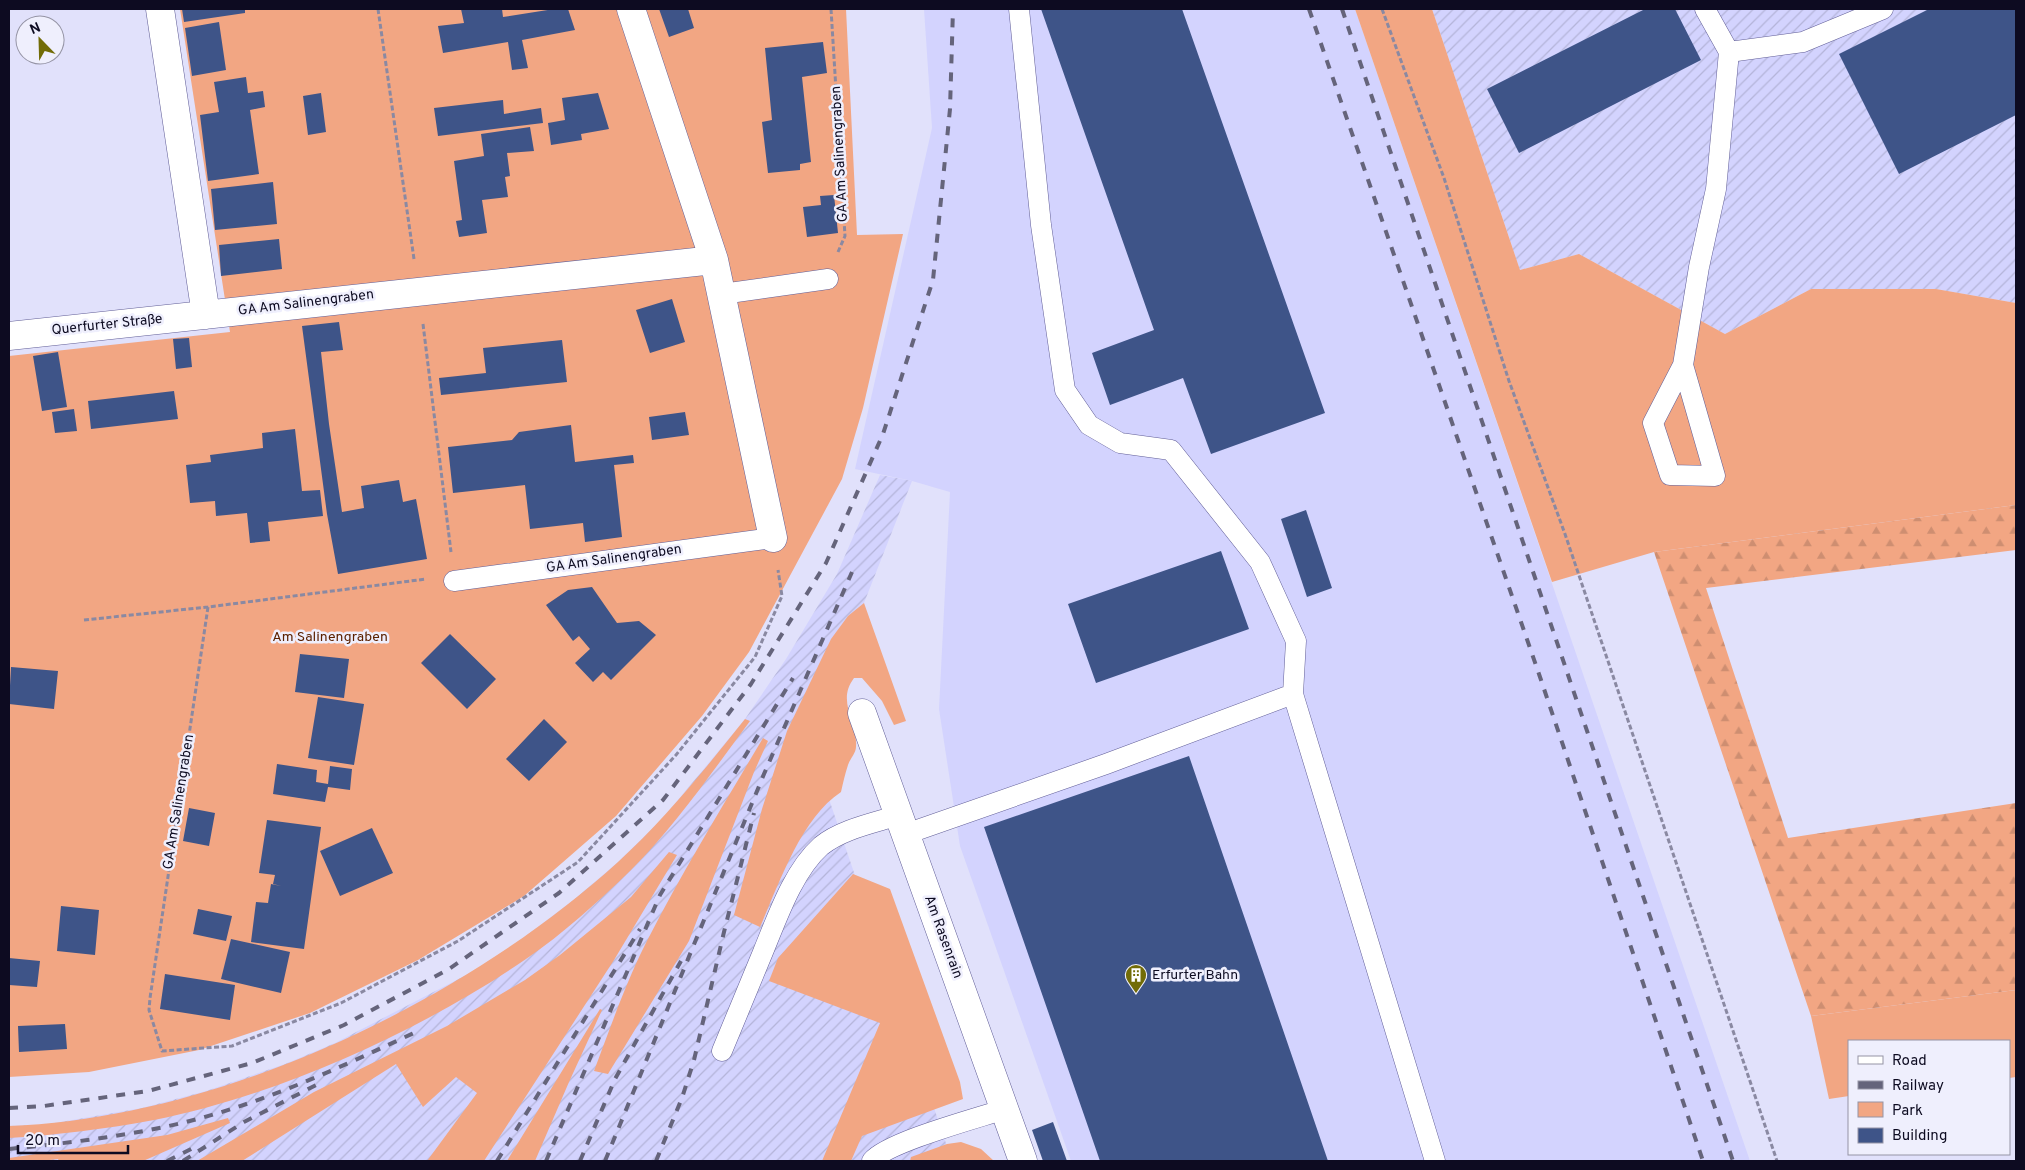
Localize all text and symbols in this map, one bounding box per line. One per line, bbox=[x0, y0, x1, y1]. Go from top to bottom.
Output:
north arrow bbox=[15, 15, 65, 65]
text: N bbox=[28, 20, 43, 39]
street label: GA Am Salinengraben bbox=[828, 85, 852, 223]
street label: GA Am Salinengraben bbox=[237, 286, 375, 320]
street label: Querfurter Straße bbox=[51, 311, 163, 339]
street label: GA Am Salinengraben bbox=[545, 541, 683, 577]
park label: Am Salinengraben bbox=[272, 629, 388, 646]
street label: GA Am Salinengraben bbox=[160, 733, 198, 871]
street label: Am Rasenrain bbox=[920, 893, 966, 981]
building icon: Erfurter Bahn bbox=[1124, 963, 1148, 994]
place label: Erfurter Bahn bbox=[1152, 967, 1238, 984]
legend bbox=[1848, 1040, 2010, 1155]
text: Road bbox=[1892, 1052, 1927, 1071]
text: Railway bbox=[1892, 1077, 1944, 1096]
text: Park bbox=[1892, 1102, 1923, 1121]
scale bar bbox=[18, 1122, 128, 1154]
text: Building bbox=[1892, 1127, 1947, 1146]
text: 20 m bbox=[25, 1132, 60, 1151]

